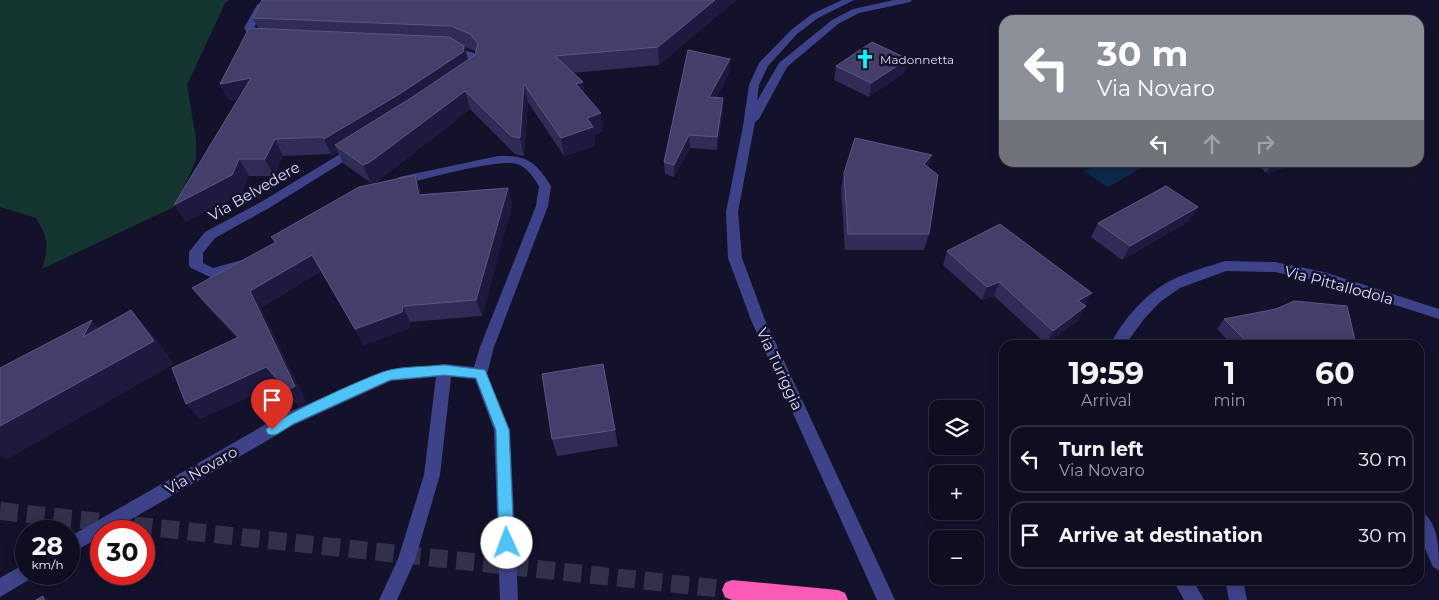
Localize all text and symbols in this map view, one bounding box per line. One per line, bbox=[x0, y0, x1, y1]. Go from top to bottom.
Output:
text: 30 m bbox=[1097, 32, 1188, 75]
icon: left bbox=[1014, 35, 1079, 100]
church icon: Madonnetta bbox=[854, 48, 876, 70]
place label: Madonnetta bbox=[880, 52, 954, 67]
text: Via Novaro bbox=[1097, 75, 1215, 102]
icon: left bbox=[1145, 130, 1173, 158]
icon: ahead bbox=[1198, 130, 1226, 158]
icon: right bbox=[1251, 130, 1279, 158]
street label: Via Belvedere bbox=[205, 157, 303, 225]
street label: Via Pittallodola bbox=[1282, 261, 1396, 309]
street label: Via Turiggia bbox=[753, 325, 807, 413]
text: 19:59 bbox=[1068, 355, 1144, 392]
text: 1 bbox=[1224, 355, 1235, 392]
text: 60 bbox=[1315, 355, 1355, 392]
pin bbox=[251, 379, 293, 430]
icon: arrive bbox=[258, 386, 286, 414]
text: Arrival bbox=[1081, 391, 1132, 410]
text: min bbox=[1214, 391, 1246, 410]
text: m bbox=[1326, 391, 1343, 410]
map controls bbox=[929, 400, 984, 585]
button: layers bbox=[929, 400, 984, 455]
text: Turn left bbox=[1059, 438, 1144, 461]
street label: Via Novaro bbox=[161, 442, 241, 498]
icon: left bbox=[1016, 445, 1044, 473]
text: 30 m bbox=[1359, 448, 1407, 471]
text: Via Novaro bbox=[1059, 461, 1145, 480]
button: + bbox=[929, 465, 984, 520]
position arrow bbox=[480, 516, 532, 568]
speed limit sign: 30 bbox=[90, 520, 155, 585]
icon: arrive bbox=[1016, 521, 1044, 549]
text: Arrive at destination bbox=[1059, 524, 1263, 547]
text: 30 m bbox=[1359, 524, 1407, 547]
button: − bbox=[929, 530, 984, 585]
text: 28 bbox=[32, 531, 63, 561]
text: km/h bbox=[31, 557, 64, 572]

